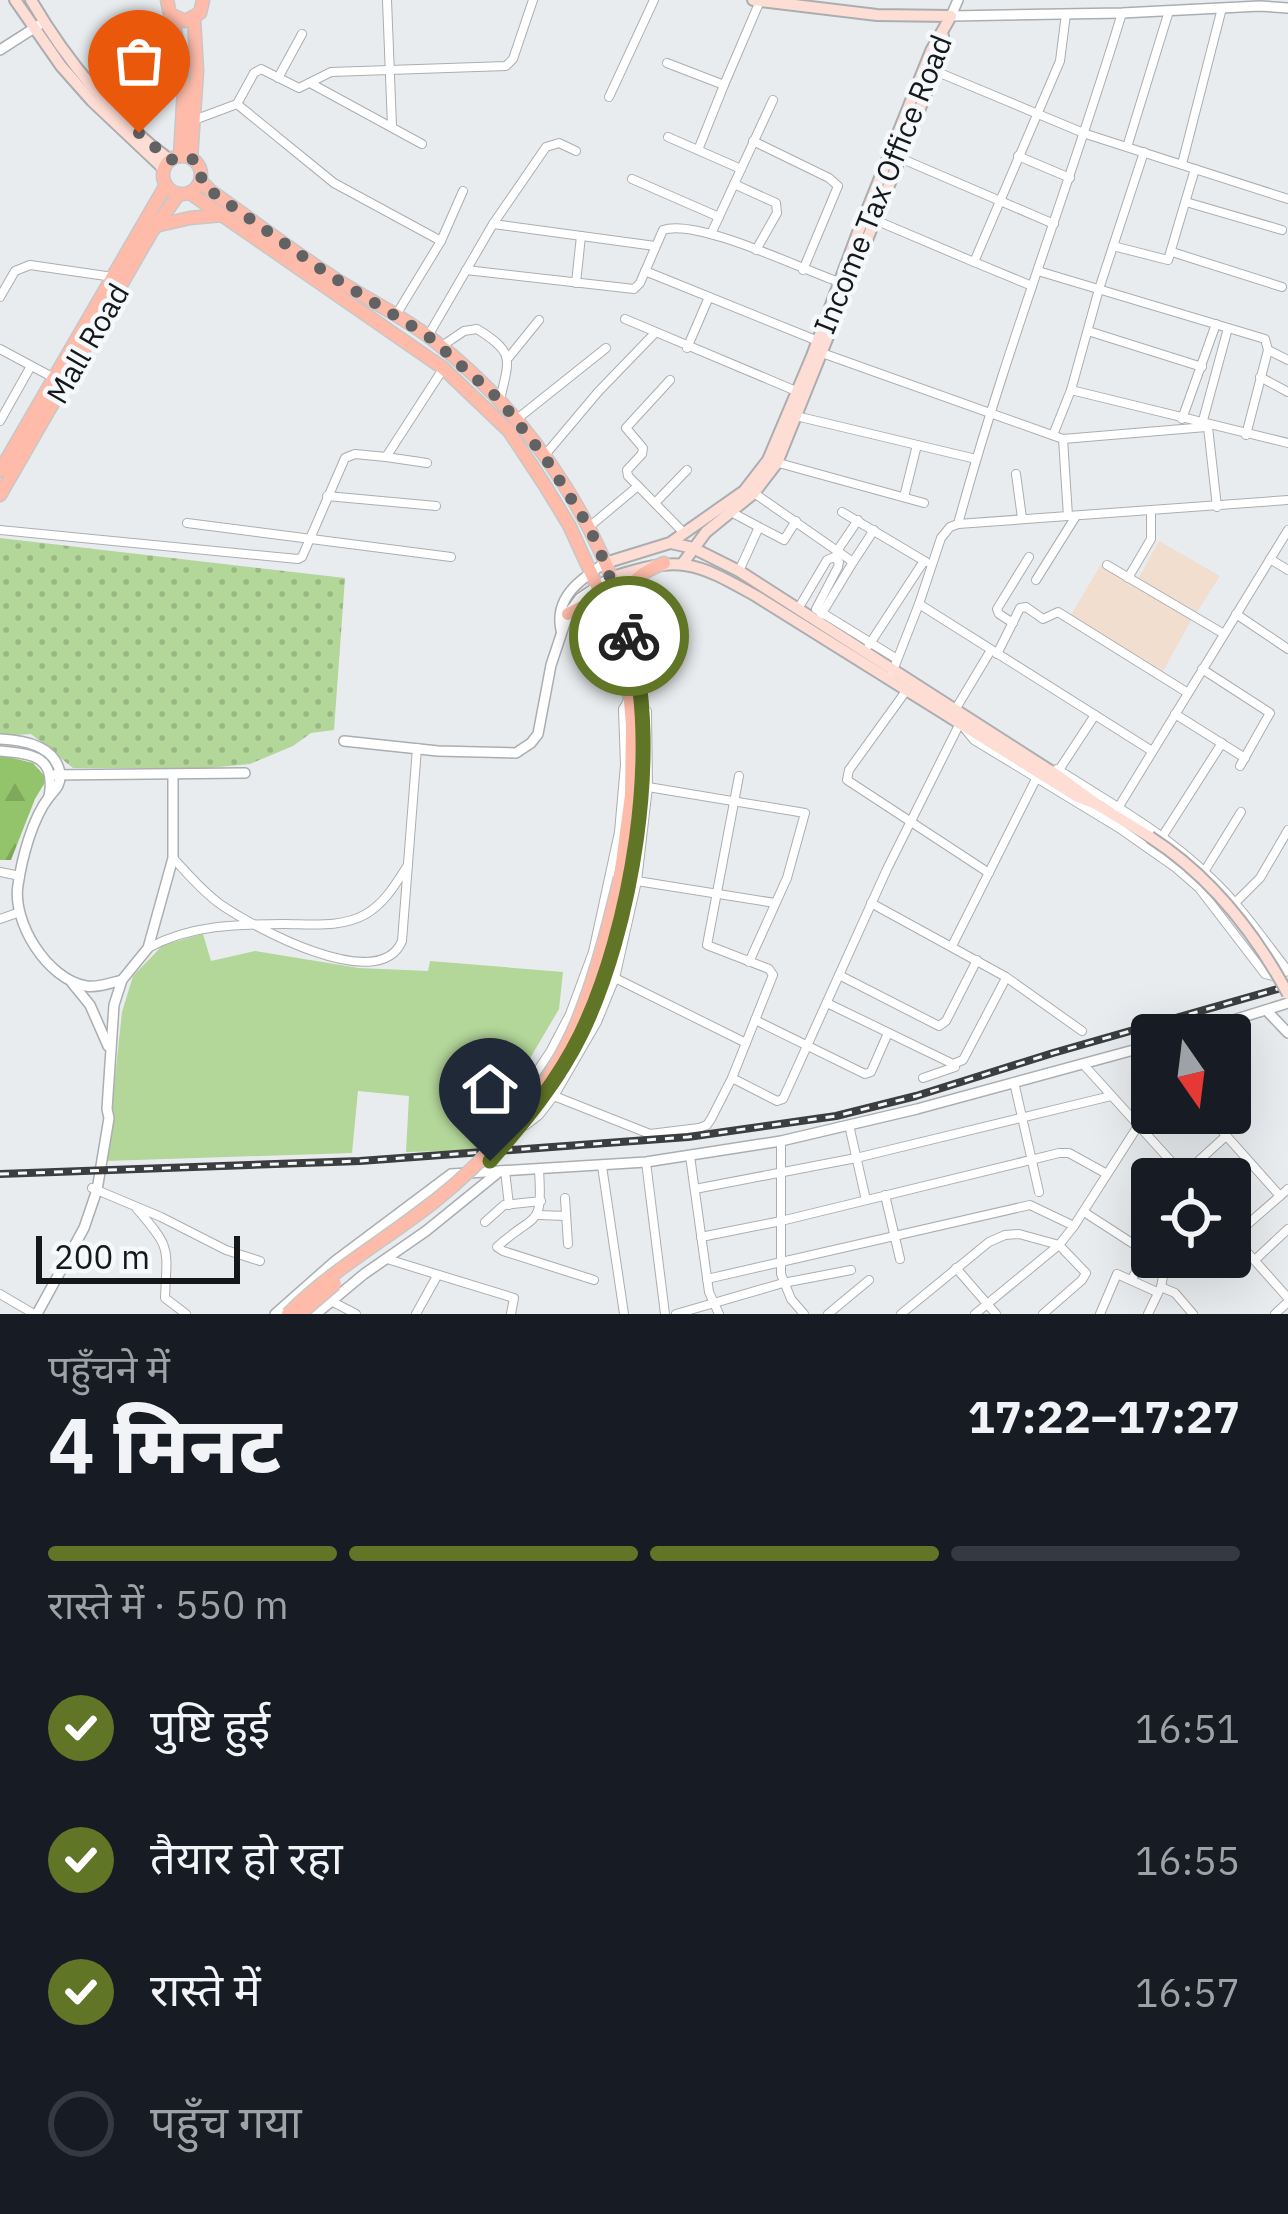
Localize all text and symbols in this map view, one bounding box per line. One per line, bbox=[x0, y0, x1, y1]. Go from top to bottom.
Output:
pin bbox=[88, 10, 190, 133]
icon: bag bbox=[106, 28, 172, 94]
street label: Income Tax Office Road bbox=[804, 29, 960, 339]
street label: Mall Road bbox=[37, 276, 137, 410]
courier bbox=[569, 576, 689, 696]
icon: bike bbox=[596, 603, 662, 669]
north arrow bbox=[1131, 1014, 1251, 1134]
map controls bbox=[1131, 1014, 1251, 1278]
pin bbox=[439, 1038, 541, 1161]
icon: home bbox=[457, 1056, 523, 1122]
button: locate bbox=[1131, 1158, 1251, 1278]
scale bar bbox=[36, 1230, 240, 1283]
text: 200 m bbox=[54, 1235, 150, 1278]
text: पहुँचने में bbox=[48, 1343, 170, 1394]
text: 17:22–17:27 bbox=[968, 1387, 1240, 1445]
text: 4 मिनट bbox=[48, 1393, 281, 1494]
text: रास्ते में · 550 m bbox=[48, 1579, 289, 1630]
icon: check bbox=[48, 1695, 114, 1761]
text: पुष्टि हुई bbox=[150, 1696, 270, 1754]
text: 16:51 bbox=[1135, 1703, 1240, 1754]
icon: check bbox=[48, 1827, 114, 1893]
text: तैयार हो रहा bbox=[150, 1828, 343, 1886]
text: 16:55 bbox=[1135, 1835, 1240, 1886]
icon: check bbox=[48, 1959, 114, 2025]
text: रास्ते में bbox=[150, 1960, 261, 2018]
text: 16:57 bbox=[1135, 1967, 1240, 2018]
text: पहुँच गया bbox=[150, 2092, 302, 2150]

